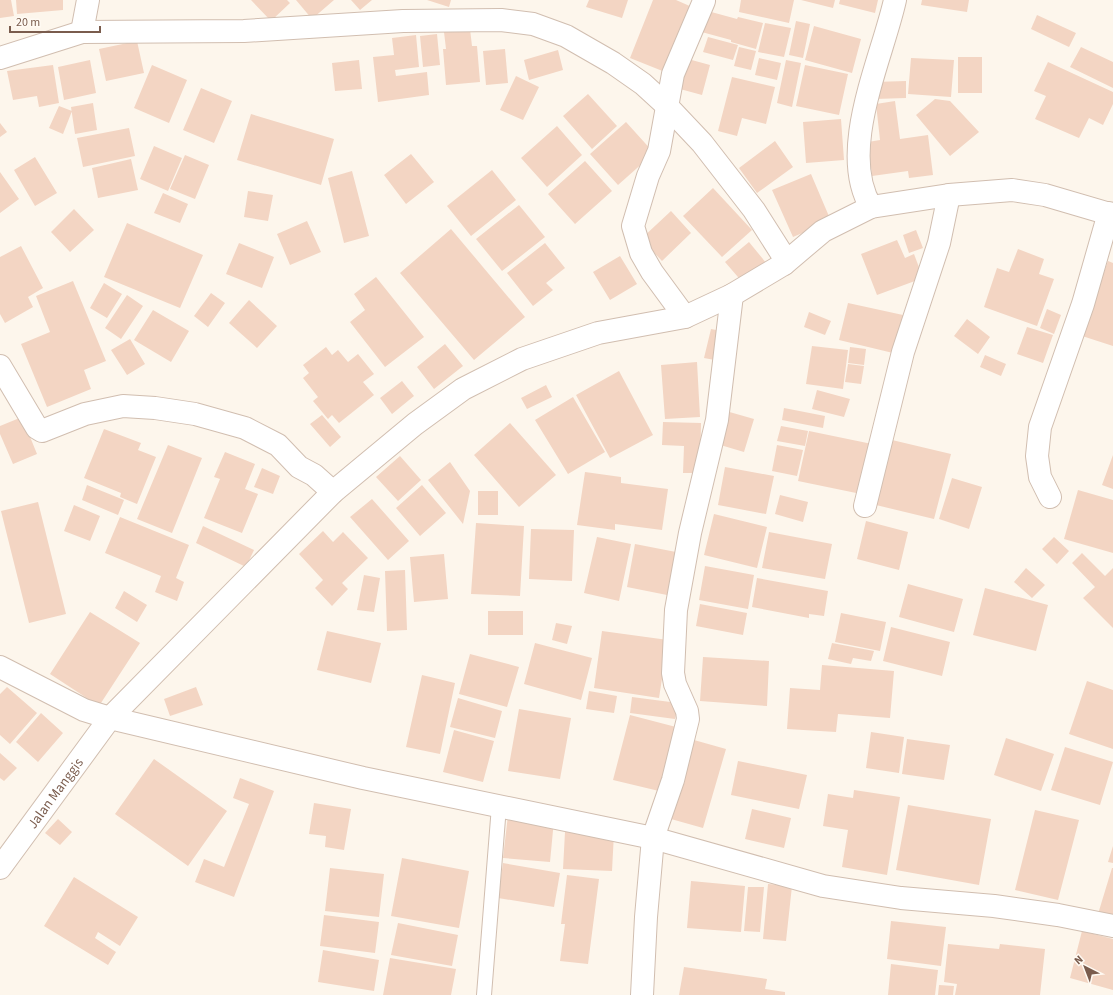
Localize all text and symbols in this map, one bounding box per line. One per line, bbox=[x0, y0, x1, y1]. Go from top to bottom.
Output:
scale bar bbox=[10, 8, 100, 34]
text: 20 m bbox=[16, 14, 40, 31]
street label: Jalan Manggis bbox=[23, 754, 89, 833]
north arrow bbox=[1065, 947, 1105, 987]
text: N bbox=[1071, 952, 1086, 968]

